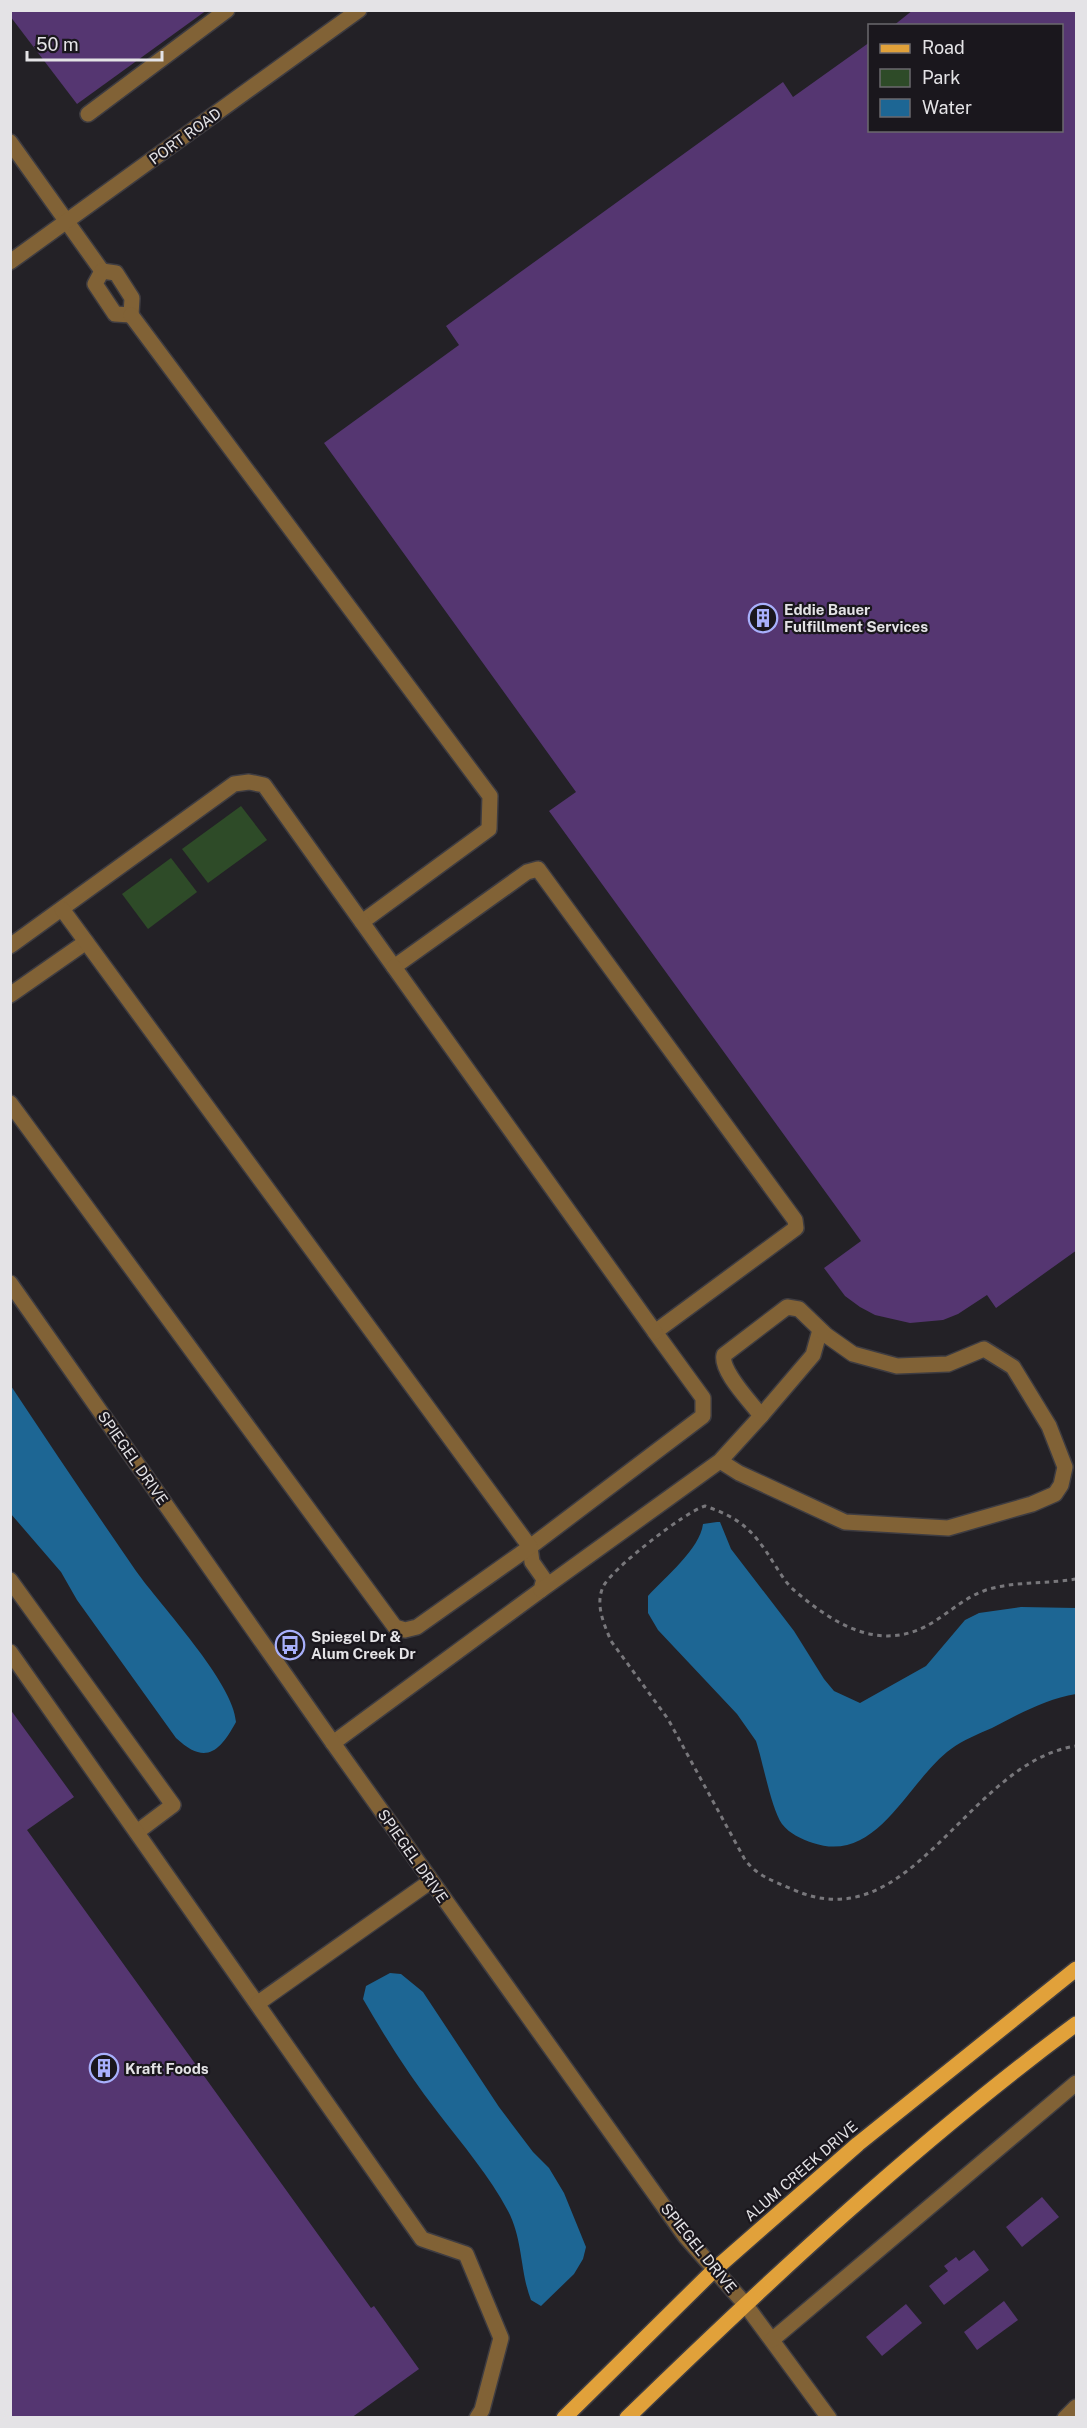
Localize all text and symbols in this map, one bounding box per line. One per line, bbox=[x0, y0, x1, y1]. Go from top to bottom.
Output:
scale bar bbox=[27, 24, 162, 62]
legend bbox=[868, 24, 1063, 132]
text: 50 m bbox=[36, 34, 79, 55]
text: Road bbox=[922, 37, 965, 58]
text: Park bbox=[922, 67, 960, 88]
text: Water bbox=[922, 97, 972, 118]
street label: PORT ROAD bbox=[146, 104, 224, 168]
place label: Eddie Bauer Fulfillment Services bbox=[784, 601, 928, 635]
building icon: Eddie Bauer Fulfillment Services bbox=[747, 602, 779, 634]
street label: SPIEGEL DRIVE bbox=[94, 1408, 172, 1508]
place label: Spiegel Dr & Alum Creek Dr bbox=[311, 1628, 416, 1662]
bus stop icon: Spiegel Dr & Alum Creek Dr bbox=[274, 1629, 306, 1661]
street label: SPIEGEL DRIVE bbox=[374, 1806, 452, 1906]
building icon: Kraft Foods bbox=[88, 2052, 120, 2084]
place label: Kraft Foods bbox=[125, 2060, 209, 2077]
street label: ALUM CREEK DRIVE bbox=[741, 2117, 861, 2225]
street label: SPIEGEL DRIVE bbox=[658, 2200, 740, 2296]

